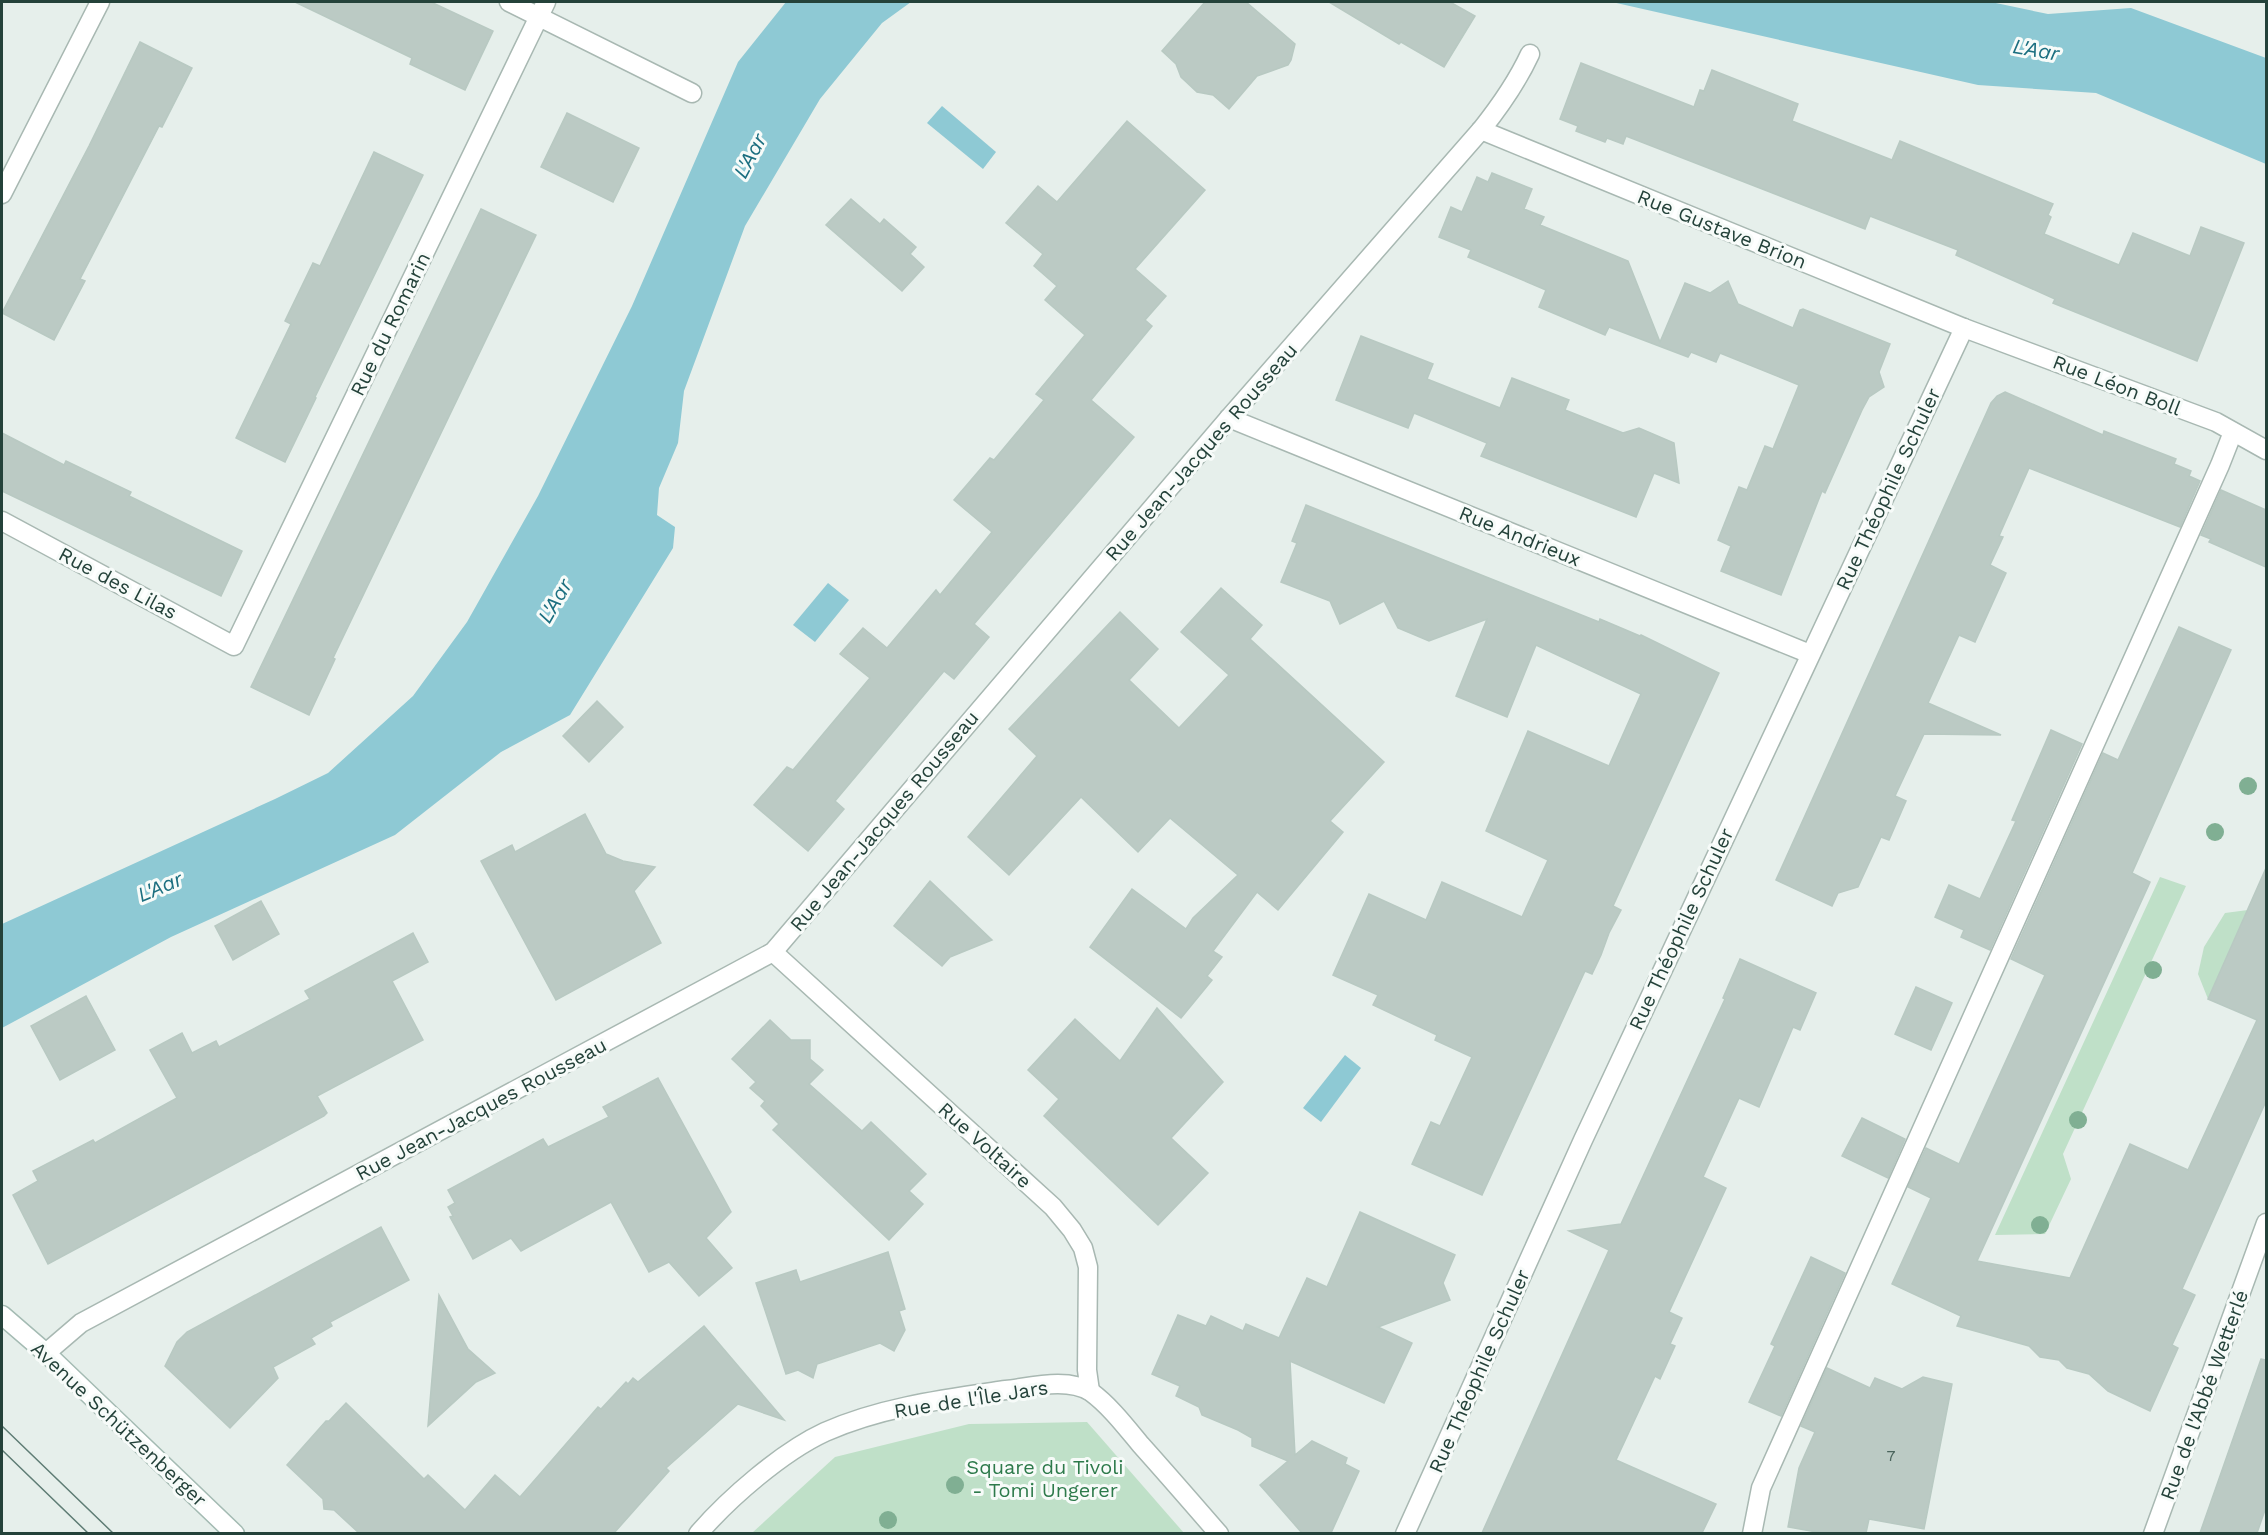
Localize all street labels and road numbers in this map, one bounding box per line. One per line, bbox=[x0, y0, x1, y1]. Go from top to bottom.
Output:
street label: Rue Gustave Brion bbox=[1634, 184, 1810, 274]
street label: Rue du Romarin bbox=[345, 248, 435, 400]
street label: Rue Jean-Jacques Rousseau bbox=[1100, 338, 1302, 566]
street label: Rue Léon Boll bbox=[2049, 350, 2185, 420]
street label: Rue Théophile Schuler bbox=[1831, 384, 1945, 594]
street label: Rue Andrieux bbox=[1456, 501, 1584, 571]
street label: Rue des Lilas bbox=[55, 542, 181, 624]
street label: Rue Jean-Jacques Rousseau bbox=[785, 706, 983, 936]
street label: Rue Théophile Schuler bbox=[1624, 824, 1738, 1034]
street label: Rue Jean-Jacques Rousseau bbox=[351, 1033, 611, 1185]
street label: Rue Voltaire bbox=[933, 1097, 1037, 1193]
street label: Rue Théophile Schuler bbox=[1423, 1266, 1535, 1476]
street label: Rue de l'Abbé Wetterlé bbox=[2155, 1287, 2253, 1503]
street label: Avenue Schützenberger bbox=[26, 1336, 212, 1512]
street label: Rue de l'Île Jars bbox=[892, 1375, 1050, 1423]

